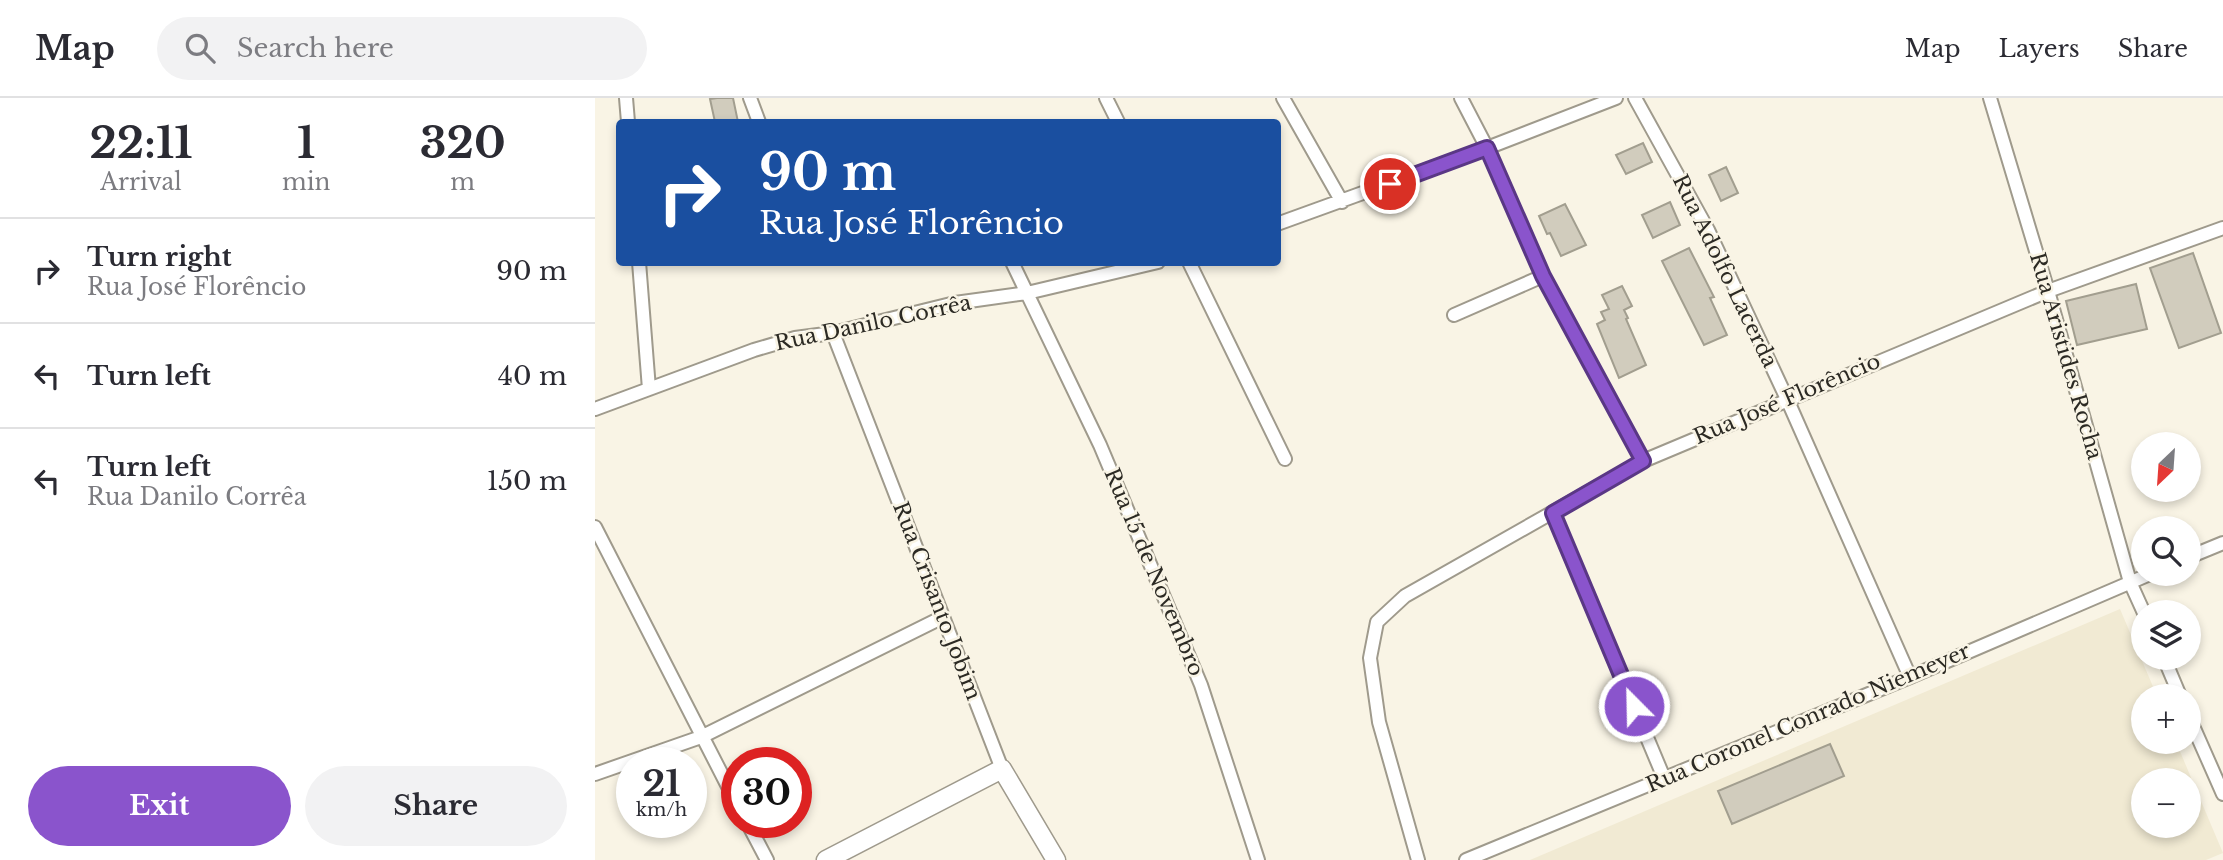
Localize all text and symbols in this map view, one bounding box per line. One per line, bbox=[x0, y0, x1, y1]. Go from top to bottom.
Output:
search box bbox=[157, 17, 647, 80]
text: Map bbox=[35, 28, 115, 69]
icon: search bbox=[181, 29, 219, 67]
text: Search here bbox=[237, 32, 394, 64]
text: Map bbox=[1905, 34, 1961, 63]
text: Layers bbox=[1999, 34, 2080, 63]
text: Share bbox=[2118, 34, 2188, 63]
text: 22:11 bbox=[89, 117, 193, 169]
text: 1 bbox=[297, 117, 315, 169]
text: 320 bbox=[420, 117, 506, 169]
text: 90 m bbox=[759, 142, 896, 203]
icon: right bbox=[644, 147, 735, 238]
pin bbox=[1360, 154, 1420, 214]
icon: arrive bbox=[1371, 165, 1409, 203]
text: Arrival bbox=[100, 168, 182, 196]
text: min bbox=[282, 168, 330, 196]
text: m bbox=[450, 168, 475, 196]
street label: Rua Adolfo Lacerda bbox=[1667, 170, 1783, 372]
text: Rua José Florêncio bbox=[759, 203, 1064, 243]
text: Turn right bbox=[87, 241, 232, 273]
street label: Rua Aristides Rocha bbox=[2024, 249, 2108, 463]
icon: right bbox=[28, 252, 66, 290]
text: 90 m bbox=[496, 255, 567, 287]
text: Rua José Florêncio bbox=[87, 273, 306, 301]
street label: Rua Danilo Corrêa bbox=[772, 289, 974, 357]
street label: Rua José Florêncio bbox=[1690, 348, 1884, 450]
icon: left bbox=[28, 357, 66, 395]
text: Turn left bbox=[87, 360, 211, 392]
text: 40 m bbox=[498, 360, 567, 392]
north arrow bbox=[2131, 432, 2201, 502]
map controls bbox=[2131, 432, 2201, 838]
text: Turn left bbox=[87, 451, 211, 483]
icon: left bbox=[28, 462, 66, 500]
street label: Rua 15 de Novembro bbox=[1098, 464, 1210, 680]
text: 150 m bbox=[487, 465, 567, 497]
text: Rua Danilo Corrêa bbox=[87, 483, 306, 511]
street label: Rua Crisanto Jobim bbox=[887, 498, 987, 704]
button: search bbox=[2131, 516, 2201, 586]
button: layers bbox=[2131, 600, 2201, 670]
street label: Rua Coronel Conrado Niemeyer bbox=[1642, 638, 1974, 798]
position arrow bbox=[1597, 669, 1671, 743]
button: + bbox=[2131, 684, 2201, 754]
speed limit sign: 30 bbox=[721, 747, 812, 838]
text: 21 bbox=[642, 762, 681, 805]
button: Exit bbox=[28, 766, 291, 846]
button: Share bbox=[305, 766, 567, 846]
button: − bbox=[2131, 768, 2201, 838]
text: km/h bbox=[636, 799, 687, 821]

